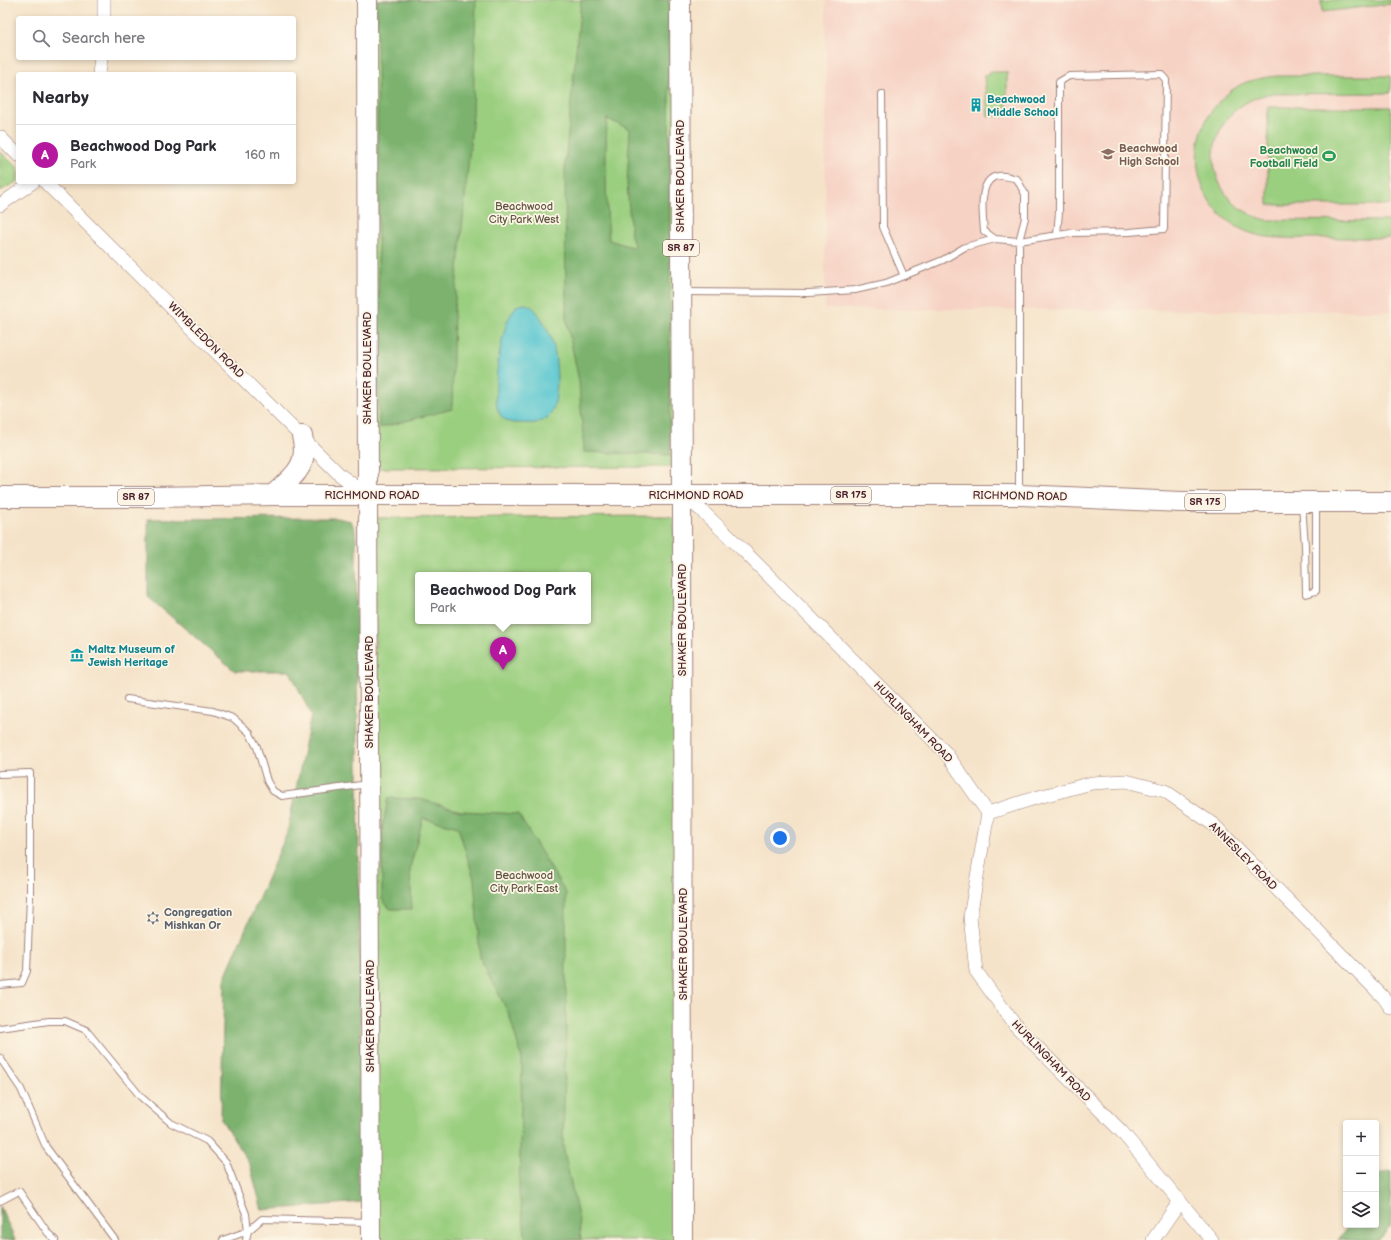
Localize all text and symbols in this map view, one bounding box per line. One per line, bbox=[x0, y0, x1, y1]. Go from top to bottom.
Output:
search box bbox=[16, 16, 296, 60]
icon: search bbox=[30, 27, 52, 49]
text: Search here bbox=[62, 29, 145, 48]
text: Nearby bbox=[32, 88, 89, 108]
place label: Beachwood Middle School bbox=[987, 93, 1058, 119]
building icon: Beachwood Middle School bbox=[968, 97, 984, 113]
street label: SHAKER BOULEVARD bbox=[674, 120, 687, 232]
text: Beachwood Dog Park bbox=[70, 137, 216, 156]
place label: Beachwood High School bbox=[1119, 142, 1179, 168]
place label: Beachwood Football Field bbox=[1250, 144, 1318, 170]
school or university icon: Beachwood High School bbox=[1100, 146, 1116, 162]
text: A bbox=[41, 147, 49, 163]
text: 160 m bbox=[245, 147, 280, 163]
sports icon: Beachwood Football Field bbox=[1321, 148, 1337, 164]
text: Park bbox=[70, 156, 96, 172]
park label: Beachwood City Park West bbox=[489, 200, 560, 226]
road number: SR 87 bbox=[663, 240, 699, 256]
street label: WIMBLEDON ROAD bbox=[165, 299, 247, 381]
street label: SHAKER BOULEVARD bbox=[361, 312, 374, 424]
road number: SR 175 bbox=[831, 487, 871, 503]
road number: SR 87 bbox=[118, 489, 154, 505]
street label: RICHMOND ROAD bbox=[325, 489, 419, 502]
street label: RICHMOND ROAD bbox=[649, 489, 743, 502]
street label: RICHMOND ROAD bbox=[972, 489, 1068, 503]
road number: SR 175 bbox=[1185, 494, 1225, 510]
street label: SHAKER BOULEVARD bbox=[676, 564, 689, 676]
popup bbox=[415, 572, 591, 624]
text: Beachwood Dog Park bbox=[430, 581, 576, 600]
text: Park bbox=[430, 600, 456, 616]
street label: SHAKER BOULEVARD bbox=[363, 636, 376, 748]
pin: A bbox=[490, 637, 516, 670]
place label: Maltz Museum of Jewish Heritage bbox=[88, 643, 176, 669]
museum icon: Maltz Museum of Jewish Heritage bbox=[69, 647, 85, 663]
street label: HURLINGHAM ROAD bbox=[871, 679, 955, 765]
street label: ANNESLEY ROAD bbox=[1206, 819, 1280, 893]
your location bbox=[770, 828, 790, 848]
park label: Beachwood City Park East bbox=[490, 869, 559, 895]
street label: SHAKER BOULEVARD bbox=[677, 888, 690, 1000]
place label: Congregation Mishkan Or bbox=[164, 906, 232, 932]
synagogue icon: Congregation Mishkan Or bbox=[145, 910, 161, 926]
street label: SHAKER BOULEVARD bbox=[364, 960, 377, 1072]
street label: HURLINGHAM ROAD bbox=[1009, 1018, 1093, 1104]
map controls bbox=[1343, 1120, 1379, 1228]
button: + bbox=[1343, 1120, 1379, 1156]
button: − bbox=[1343, 1156, 1379, 1192]
button: layers bbox=[1343, 1192, 1379, 1228]

